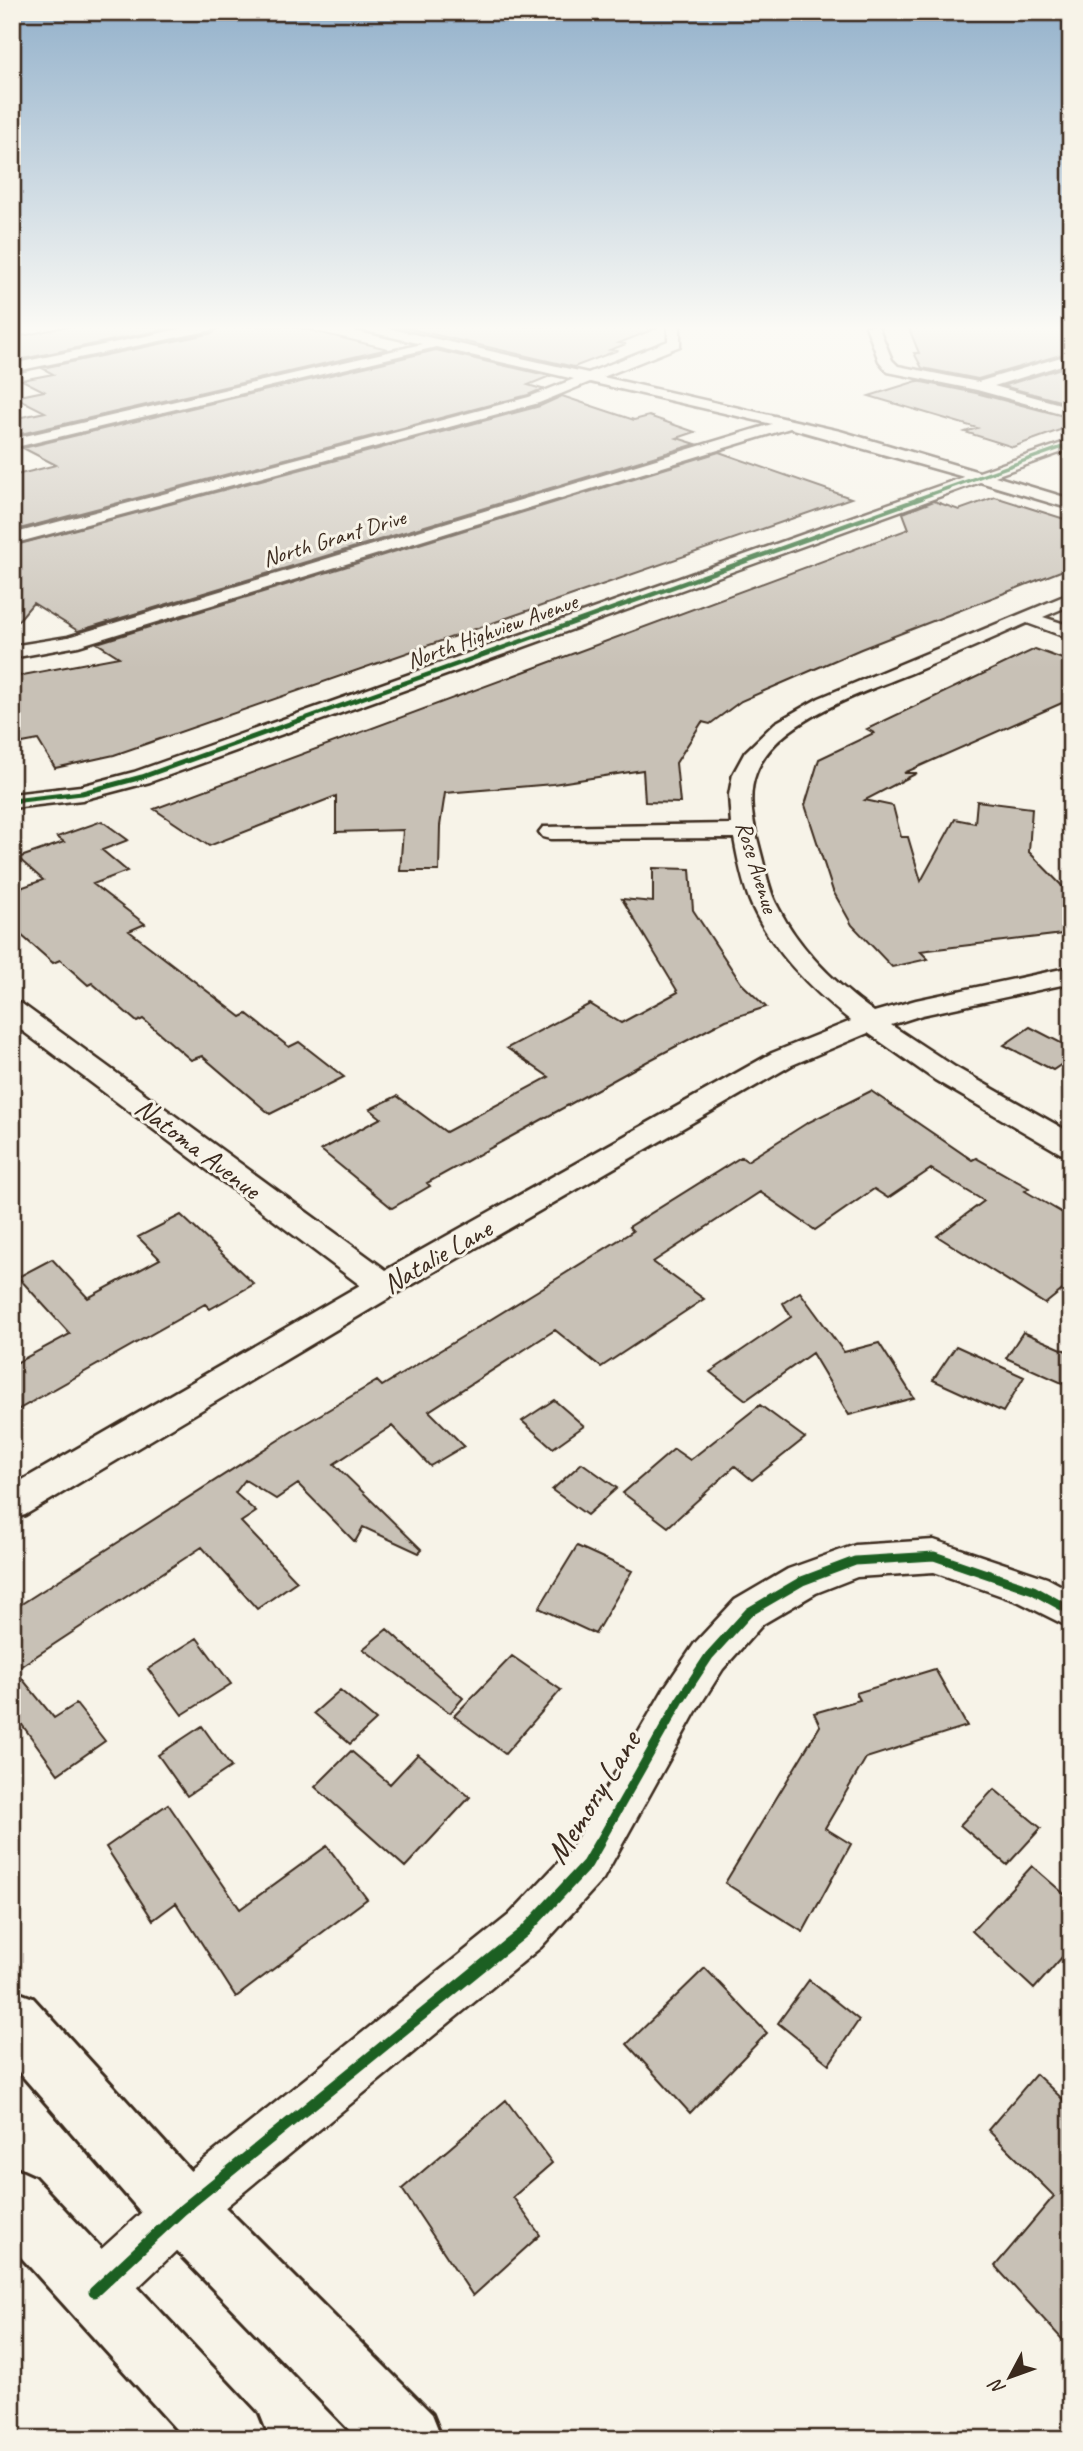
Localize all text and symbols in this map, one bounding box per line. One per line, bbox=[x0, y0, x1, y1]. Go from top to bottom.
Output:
street label: North Grant Drive bbox=[259, 502, 410, 573]
street label: North Highview Avenue bbox=[403, 586, 583, 675]
street label: Rose Avenue bbox=[729, 818, 785, 918]
street label: Natoma Avenue bbox=[128, 1089, 269, 1208]
street label: Natalie Lane bbox=[376, 1210, 499, 1301]
street label: Memory Lane bbox=[536, 1721, 651, 1871]
north arrow bbox=[974, 2342, 1044, 2412]
text: N bbox=[983, 2373, 1011, 2400]

